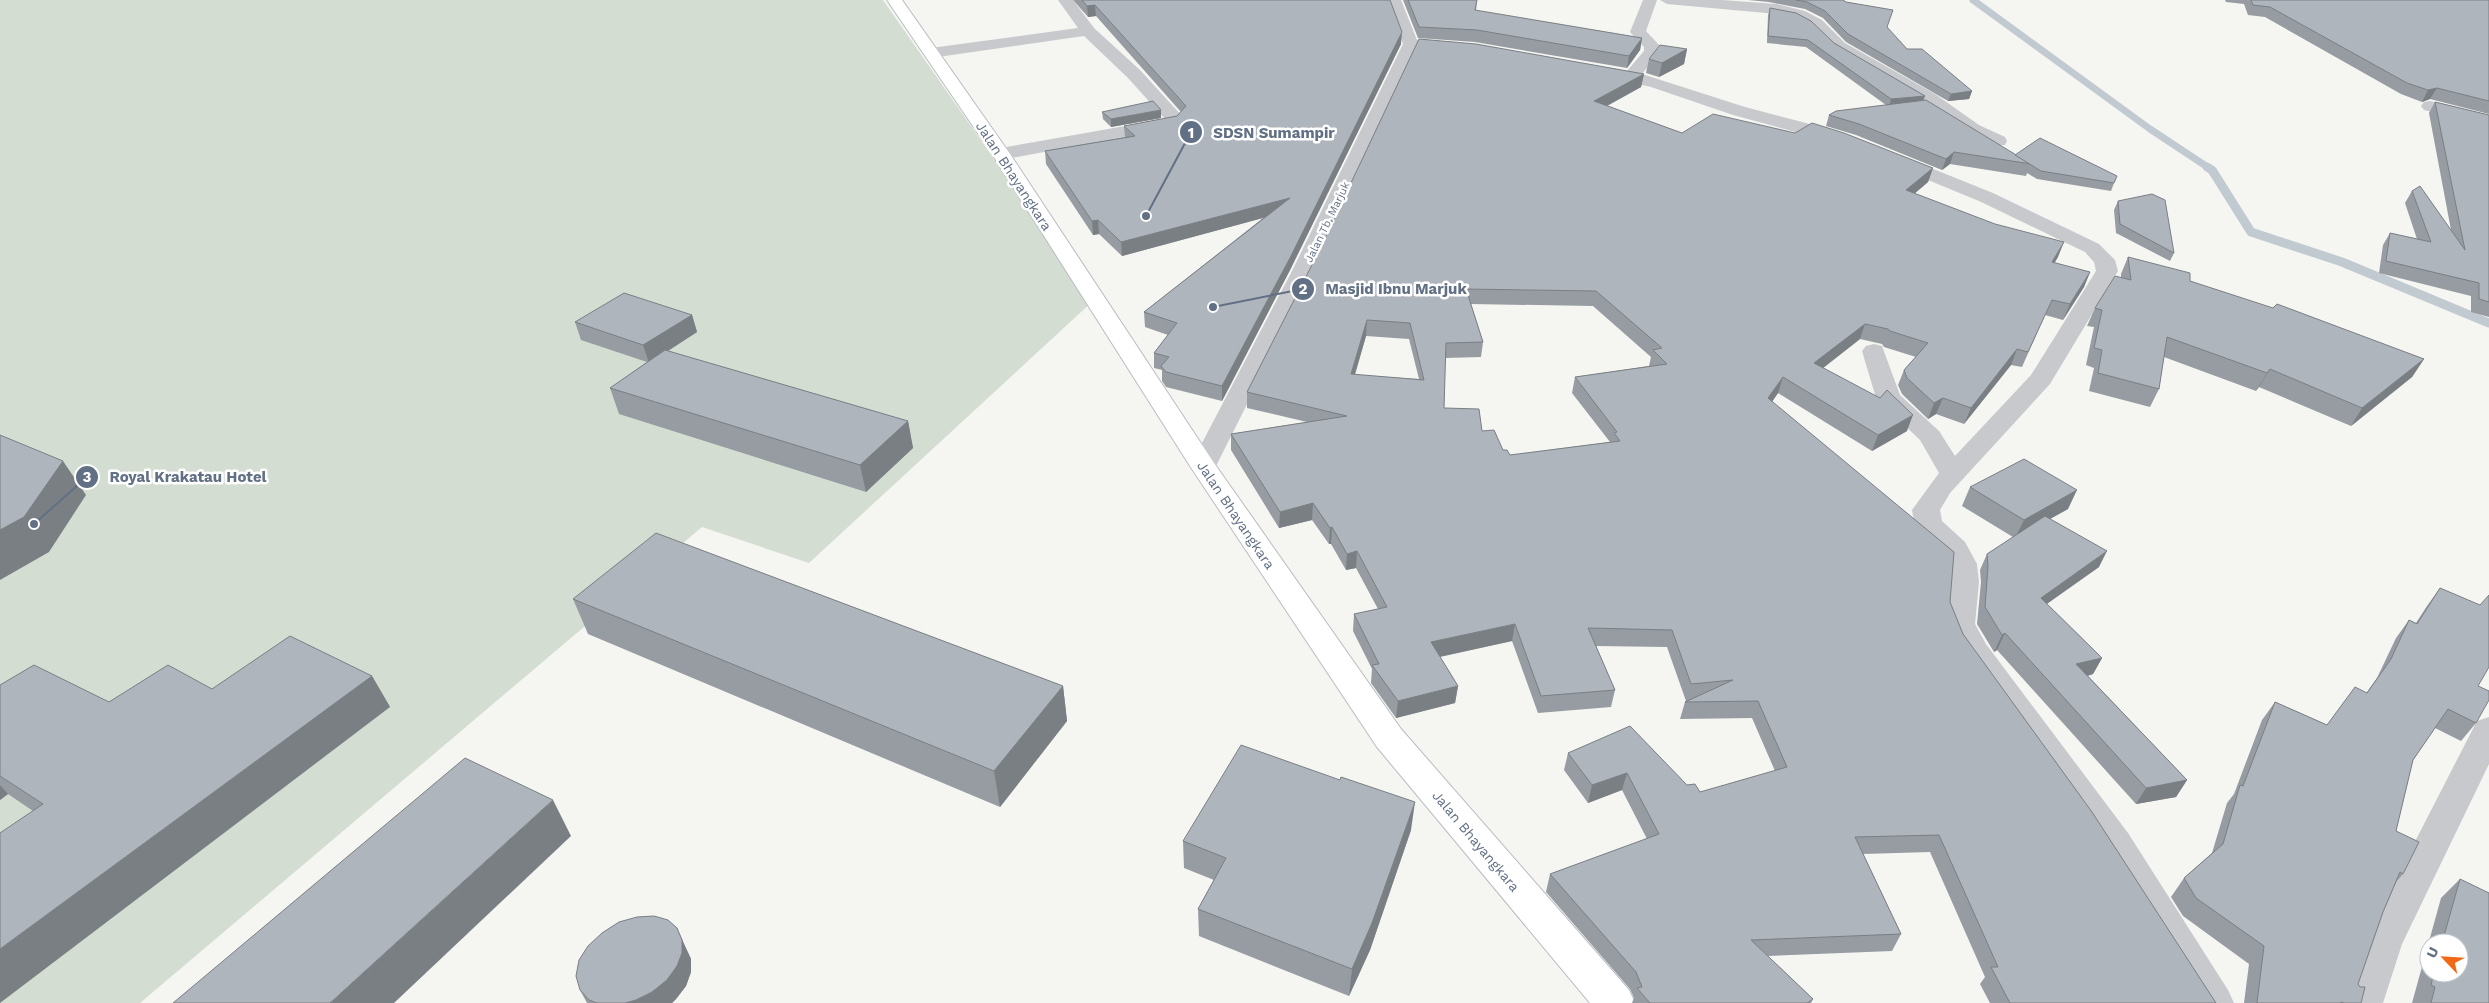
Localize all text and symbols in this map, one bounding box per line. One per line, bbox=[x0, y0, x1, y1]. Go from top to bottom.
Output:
callout: SDSN Sumampir bbox=[1178, 117, 1345, 147]
street label: Jalan Bhayangkara bbox=[973, 118, 1055, 234]
text: 1 bbox=[1188, 124, 1194, 142]
text: SDSN Sumampir bbox=[1213, 124, 1335, 142]
street label: Jalan Tb. Marjuk bbox=[1302, 180, 1353, 265]
callout: Masjid Ibnu Marjuk bbox=[1290, 274, 1477, 304]
text: 2 bbox=[1299, 280, 1308, 298]
text: Masjid Ibnu Marjuk bbox=[1325, 280, 1467, 298]
street label: Jalan Bhayangkara bbox=[1194, 458, 1278, 572]
callout: Royal Krakatau Hotel bbox=[75, 462, 277, 492]
text: 3 bbox=[83, 468, 92, 486]
text: Royal Krakatau Hotel bbox=[110, 468, 267, 486]
street label: Jalan Bhayangkara bbox=[1429, 787, 1523, 895]
north arrow bbox=[2419, 933, 2469, 983]
text: U bbox=[2423, 945, 2442, 960]

